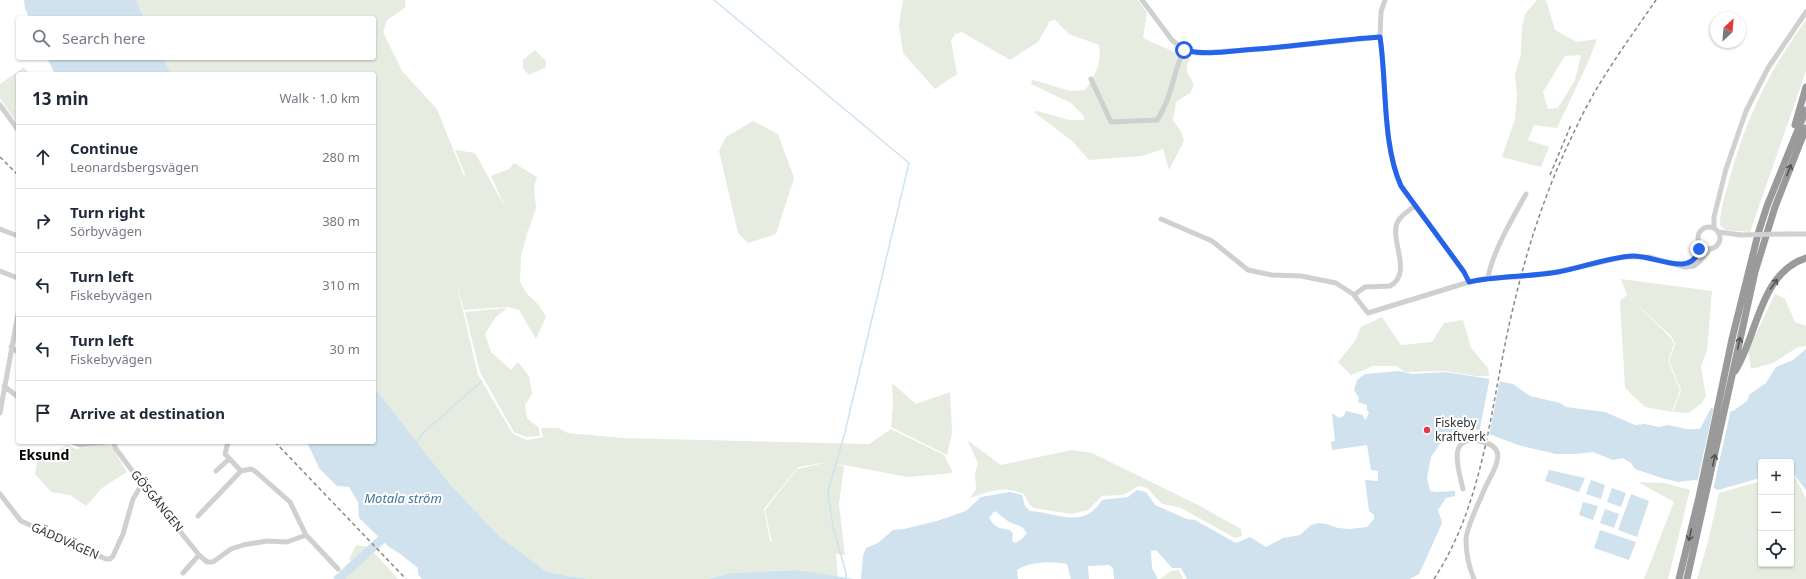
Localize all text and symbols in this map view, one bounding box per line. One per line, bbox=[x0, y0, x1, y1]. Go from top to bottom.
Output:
north arrow bbox=[1710, 12, 1746, 48]
search box bbox=[16, 16, 376, 60]
icon: search bbox=[30, 27, 52, 49]
text: Search here bbox=[62, 28, 145, 48]
route start bbox=[1175, 41, 1193, 59]
text: 13 min bbox=[32, 87, 89, 110]
text: Walk · 1.0 km bbox=[280, 89, 360, 107]
text: Continue bbox=[70, 138, 138, 158]
icon: ahead bbox=[32, 146, 54, 168]
text: 280 m bbox=[322, 148, 360, 166]
text: Leonardsbergsvägen bbox=[70, 158, 199, 176]
one-way arrow bbox=[1786, 165, 1793, 177]
text: Turn right bbox=[70, 202, 145, 222]
icon: right bbox=[32, 210, 54, 232]
text: 380 m bbox=[322, 212, 360, 230]
text: Sörbyvägen bbox=[70, 222, 142, 240]
route end bbox=[1690, 240, 1708, 258]
text: Turn left bbox=[70, 266, 134, 286]
icon: left bbox=[32, 274, 54, 296]
text: 310 m bbox=[322, 276, 360, 294]
one-way arrow bbox=[1770, 279, 1778, 290]
text: Fiskebyvägen bbox=[70, 286, 152, 304]
text: Turn left bbox=[70, 330, 134, 350]
one-way arrow bbox=[1735, 337, 1743, 350]
icon: left bbox=[32, 338, 54, 360]
text: 30 m bbox=[330, 340, 360, 358]
text: Fiskebyvägen bbox=[70, 350, 152, 368]
icon: arrive bbox=[32, 402, 54, 424]
text: Arrive at destination bbox=[70, 403, 225, 423]
place label: Fiskeby kraftverk bbox=[1435, 414, 1486, 445]
marker: Fiskeby kraftverk bbox=[1422, 425, 1432, 435]
district label: Eksund bbox=[19, 445, 69, 464]
one-way arrow bbox=[1710, 454, 1718, 467]
map controls bbox=[1758, 459, 1794, 567]
button: + bbox=[1758, 459, 1794, 495]
street label: GÖSGÅNGEN bbox=[127, 466, 188, 535]
water label: Motala ström bbox=[364, 489, 442, 507]
button: − bbox=[1758, 495, 1794, 531]
street label: GÄDDVÄGEN bbox=[29, 518, 102, 563]
one-way arrow bbox=[1686, 528, 1694, 541]
button: locate bbox=[1758, 531, 1794, 567]

